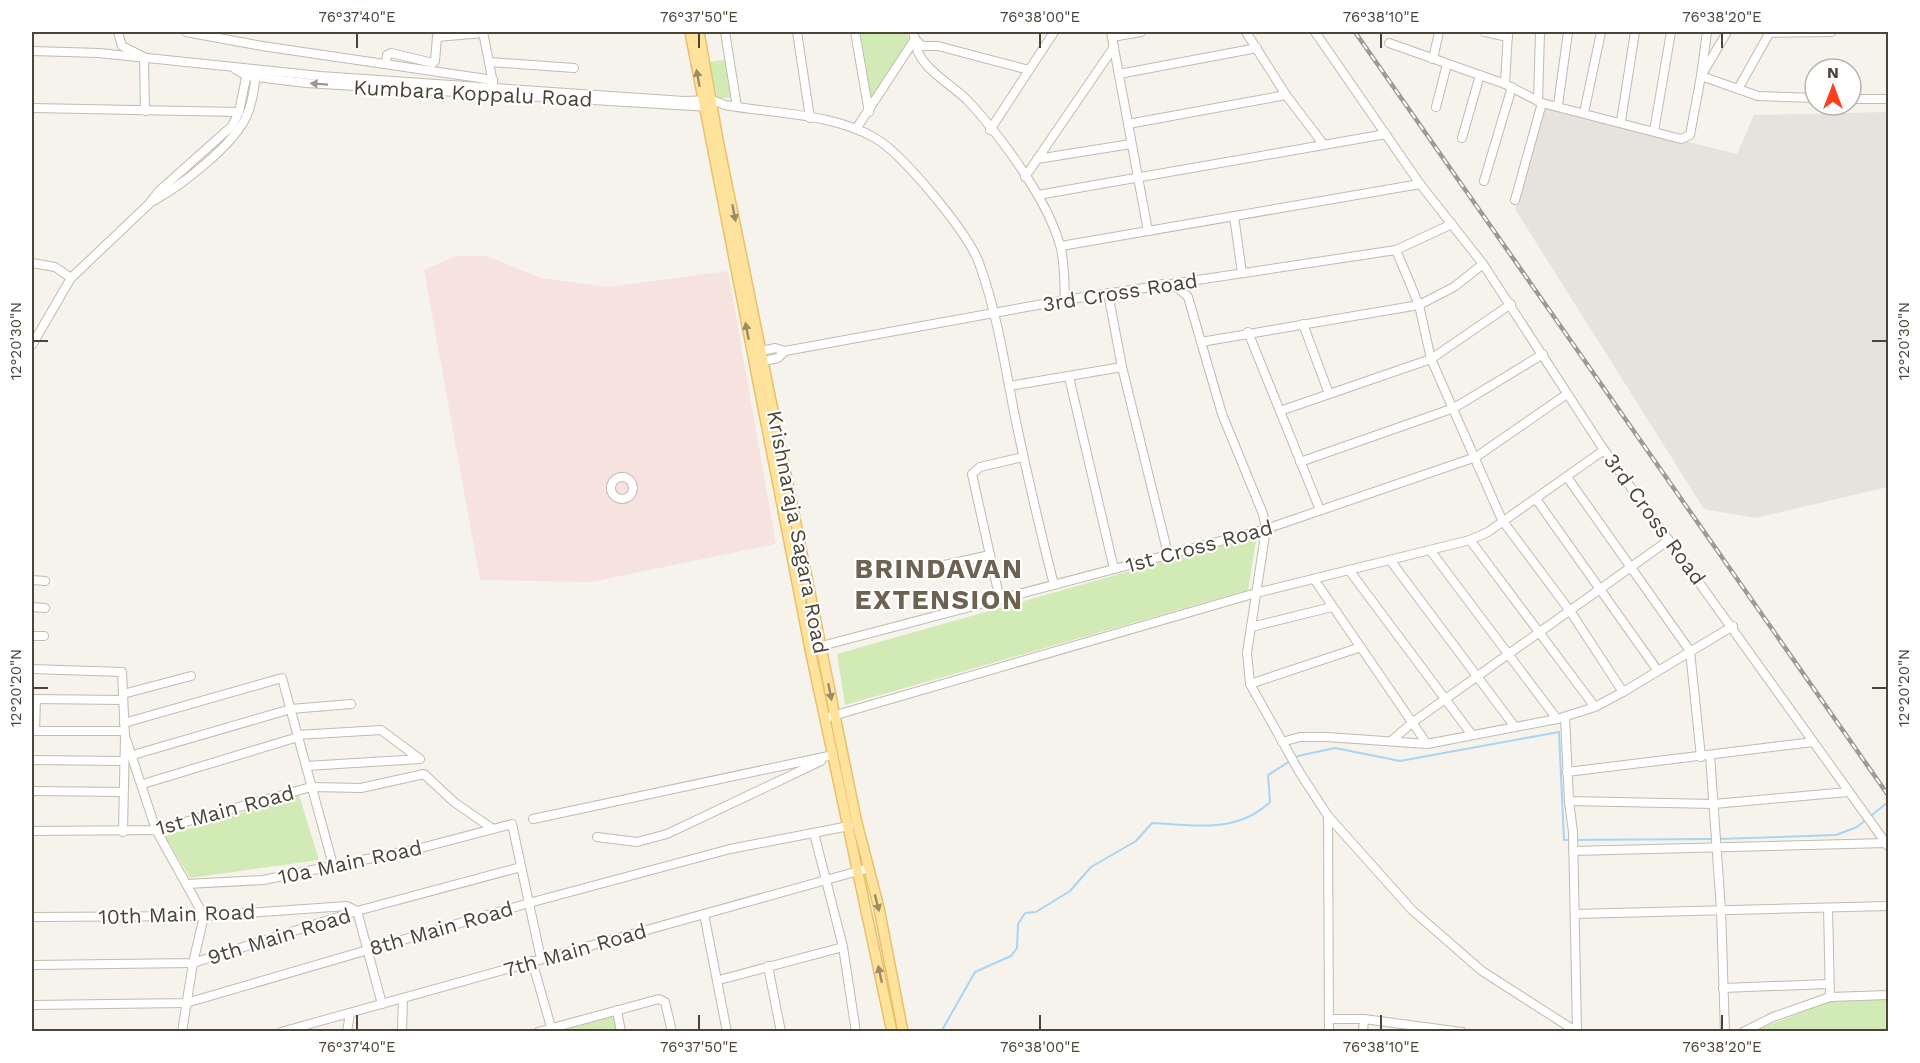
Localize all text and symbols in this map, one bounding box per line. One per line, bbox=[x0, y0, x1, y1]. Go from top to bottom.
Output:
text: 76°37'40"E bbox=[319, 8, 395, 26]
text: 76°37'50"E bbox=[660, 8, 738, 26]
text: 76°38'00"E bbox=[1000, 8, 1080, 26]
text: 76°38'10"E bbox=[1343, 8, 1419, 26]
text: 76°38'20"E bbox=[1682, 8, 1762, 26]
north arrow bbox=[1803, 57, 1863, 117]
text: N bbox=[1827, 63, 1839, 82]
one-way arrow bbox=[693, 68, 702, 87]
street label: Kumbara Koppalu Road bbox=[353, 74, 593, 112]
one-way arrow bbox=[310, 79, 329, 89]
one-way arrow bbox=[730, 203, 739, 222]
street label: 3rd Cross Road bbox=[1041, 267, 1199, 317]
text: 12°20'30"N bbox=[7, 302, 25, 380]
text: 12°20'30"N bbox=[1895, 302, 1913, 380]
one-way arrow bbox=[742, 321, 751, 340]
street label: Krishnaraja Sagara Road bbox=[762, 408, 834, 656]
street label: 3rd Cross Road bbox=[1599, 448, 1711, 590]
street label: 1st Cross Road bbox=[1123, 514, 1275, 578]
district label: BRINDAVAN EXTENSION bbox=[854, 553, 1024, 616]
text: 12°20'20"N bbox=[7, 649, 25, 727]
text: 12°20'20"N bbox=[1895, 649, 1913, 727]
one-way arrow bbox=[826, 683, 835, 702]
street label: 1st Main Road bbox=[153, 780, 297, 840]
street label: 10a Main Road bbox=[276, 835, 424, 889]
one-way arrow bbox=[873, 894, 883, 912]
street label: 8th Main Road bbox=[366, 896, 516, 960]
street label: 10th Main Road bbox=[98, 899, 256, 929]
street label: 9th Main Road bbox=[204, 902, 354, 970]
street label: 7th Main Road bbox=[501, 918, 649, 982]
one-way arrow bbox=[875, 964, 884, 983]
text: 76°37'40"E bbox=[319, 1038, 395, 1056]
text: 76°37'50"E bbox=[660, 1038, 738, 1056]
text: 76°38'00"E bbox=[1000, 1038, 1080, 1056]
text: 76°38'10"E bbox=[1343, 1038, 1419, 1056]
text: 76°38'20"E bbox=[1682, 1038, 1762, 1056]

